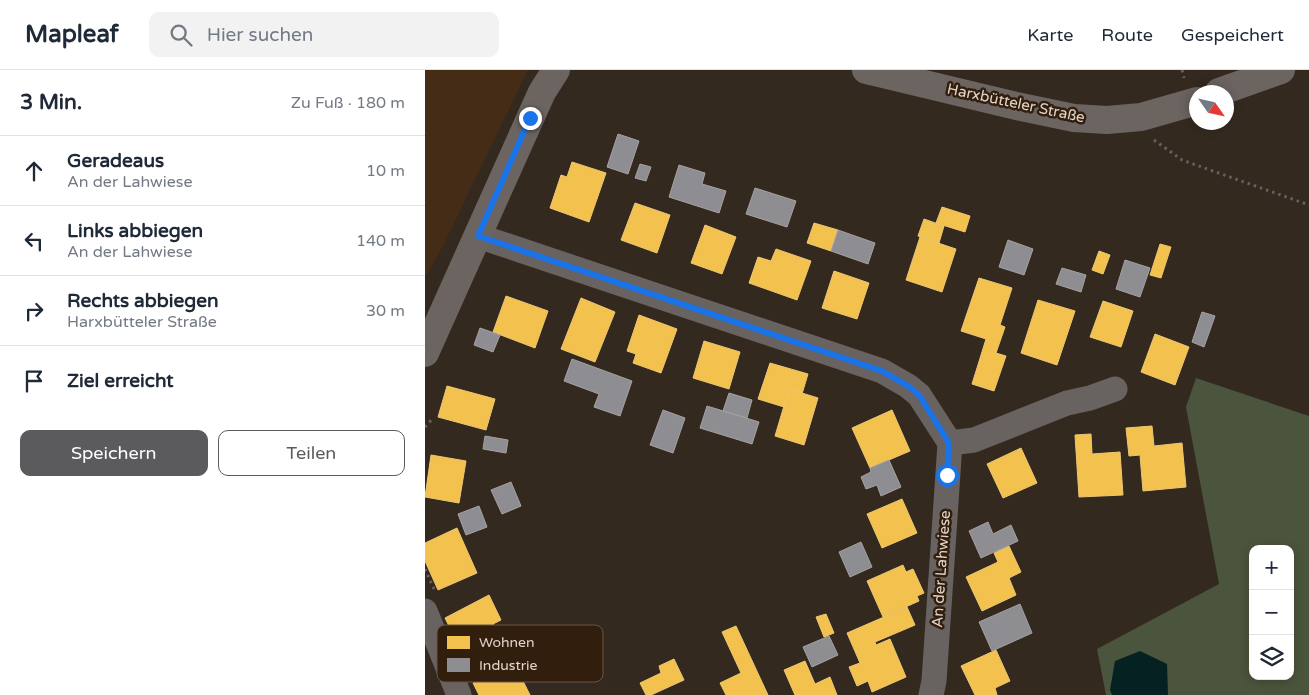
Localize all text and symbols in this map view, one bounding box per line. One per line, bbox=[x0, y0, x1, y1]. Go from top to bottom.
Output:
search box bbox=[149, 12, 499, 57]
text: Mapleaf bbox=[25, 20, 119, 49]
icon: search bbox=[167, 21, 195, 49]
text: Hier suchen bbox=[207, 24, 313, 46]
text: Karte bbox=[1027, 24, 1073, 46]
text: Route bbox=[1101, 24, 1153, 46]
text: Gespeichert bbox=[1181, 24, 1284, 46]
street label: Harxbütteler Straße bbox=[945, 80, 1087, 126]
north arrow bbox=[1189, 85, 1234, 130]
text: 3 Min. bbox=[20, 90, 82, 115]
text: Zu Fuß · 180 m bbox=[291, 93, 405, 113]
route end bbox=[519, 107, 542, 130]
text: Geradeaus bbox=[67, 150, 164, 172]
icon: ahead bbox=[20, 157, 48, 185]
text: 10 m bbox=[366, 161, 405, 181]
text: An der Lahwiese bbox=[67, 172, 192, 192]
text: Links abbiegen bbox=[67, 220, 203, 242]
icon: left bbox=[20, 227, 48, 255]
text: 140 m bbox=[356, 231, 405, 251]
text: An der Lahwiese bbox=[67, 242, 192, 262]
text: Rechts abbiegen bbox=[67, 290, 219, 312]
icon: right bbox=[20, 297, 48, 325]
text: 30 m bbox=[366, 301, 405, 321]
text: Harxbütteler Straße bbox=[67, 312, 217, 332]
icon: arrive bbox=[20, 367, 48, 395]
text: Ziel erreicht bbox=[67, 370, 174, 392]
button: Speichern bbox=[20, 430, 208, 476]
button: Teilen bbox=[218, 430, 405, 476]
route start bbox=[936, 464, 959, 487]
street label: An der Lahwiese bbox=[928, 510, 954, 628]
map controls bbox=[1249, 545, 1294, 680]
button: + bbox=[1249, 545, 1294, 590]
button: − bbox=[1249, 590, 1294, 635]
legend bbox=[437, 625, 603, 682]
text: Wohnen bbox=[479, 634, 535, 651]
button: layers bbox=[1249, 635, 1294, 680]
text: Industrie bbox=[479, 657, 538, 674]

